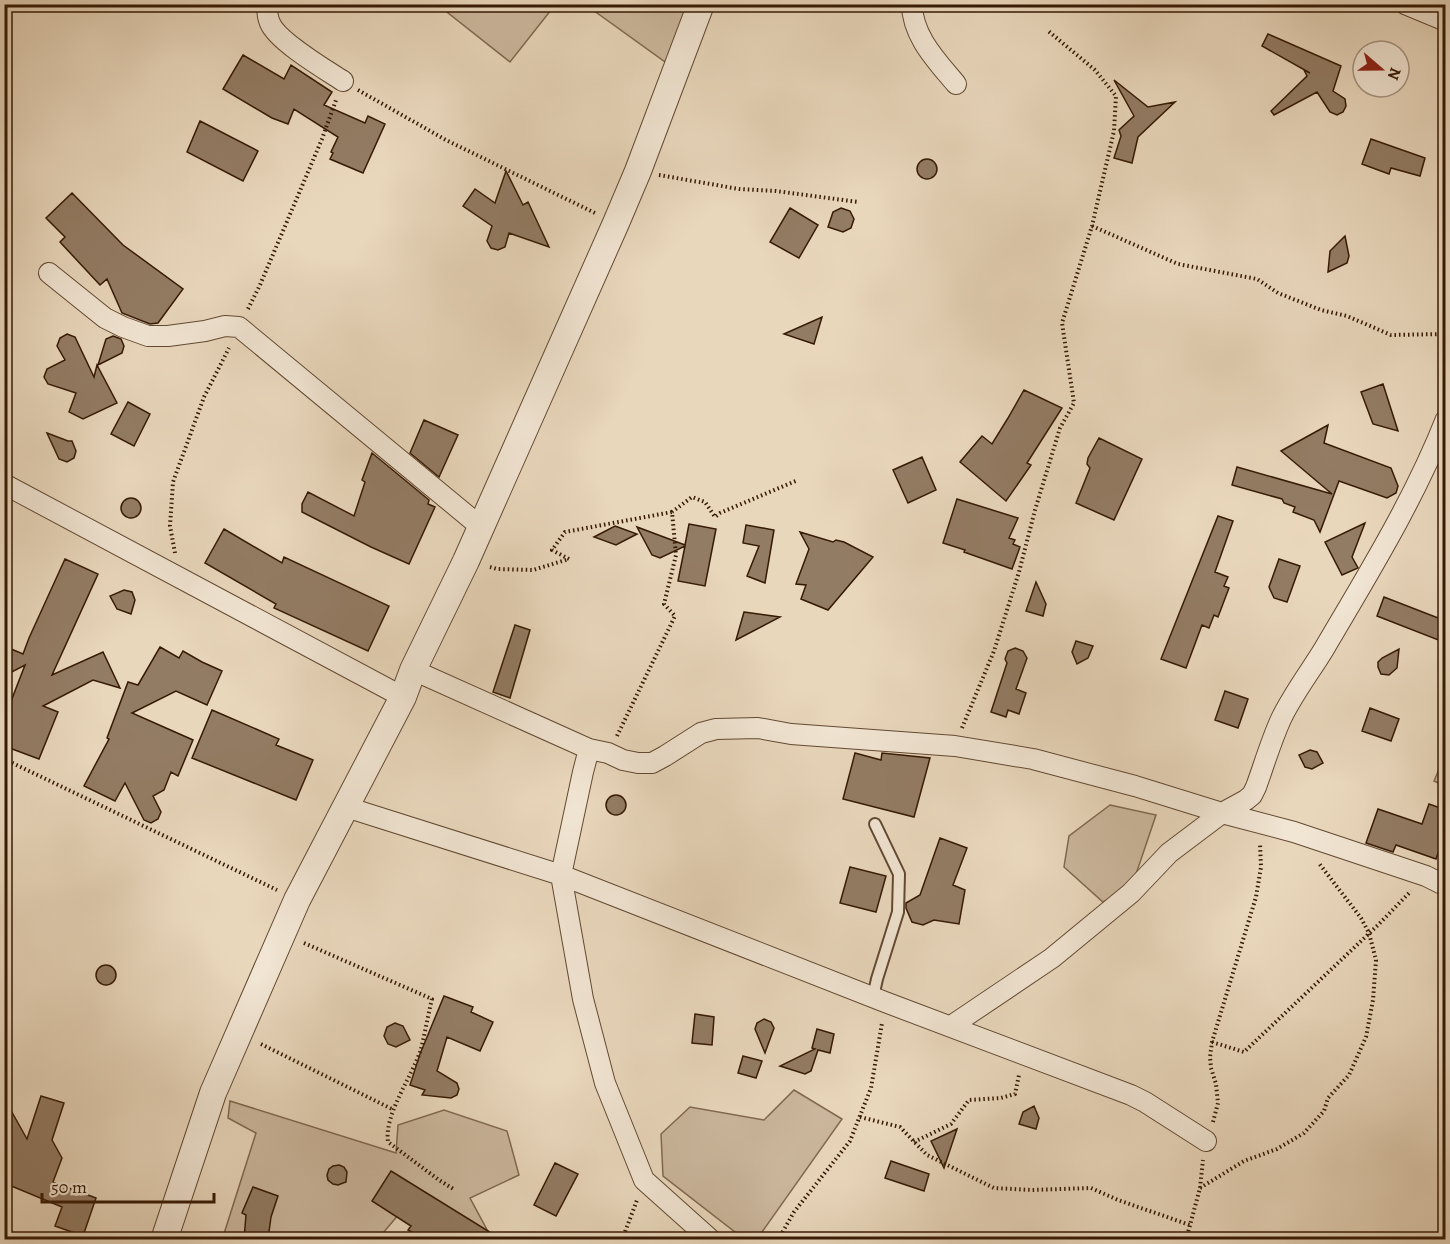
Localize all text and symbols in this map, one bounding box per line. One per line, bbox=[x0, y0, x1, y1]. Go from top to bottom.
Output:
north arrow bbox=[1351, 39, 1411, 99]
text: N bbox=[1382, 65, 1406, 83]
scale bar bbox=[42, 1166, 214, 1204]
text: 50 m bbox=[51, 1175, 87, 1199]

